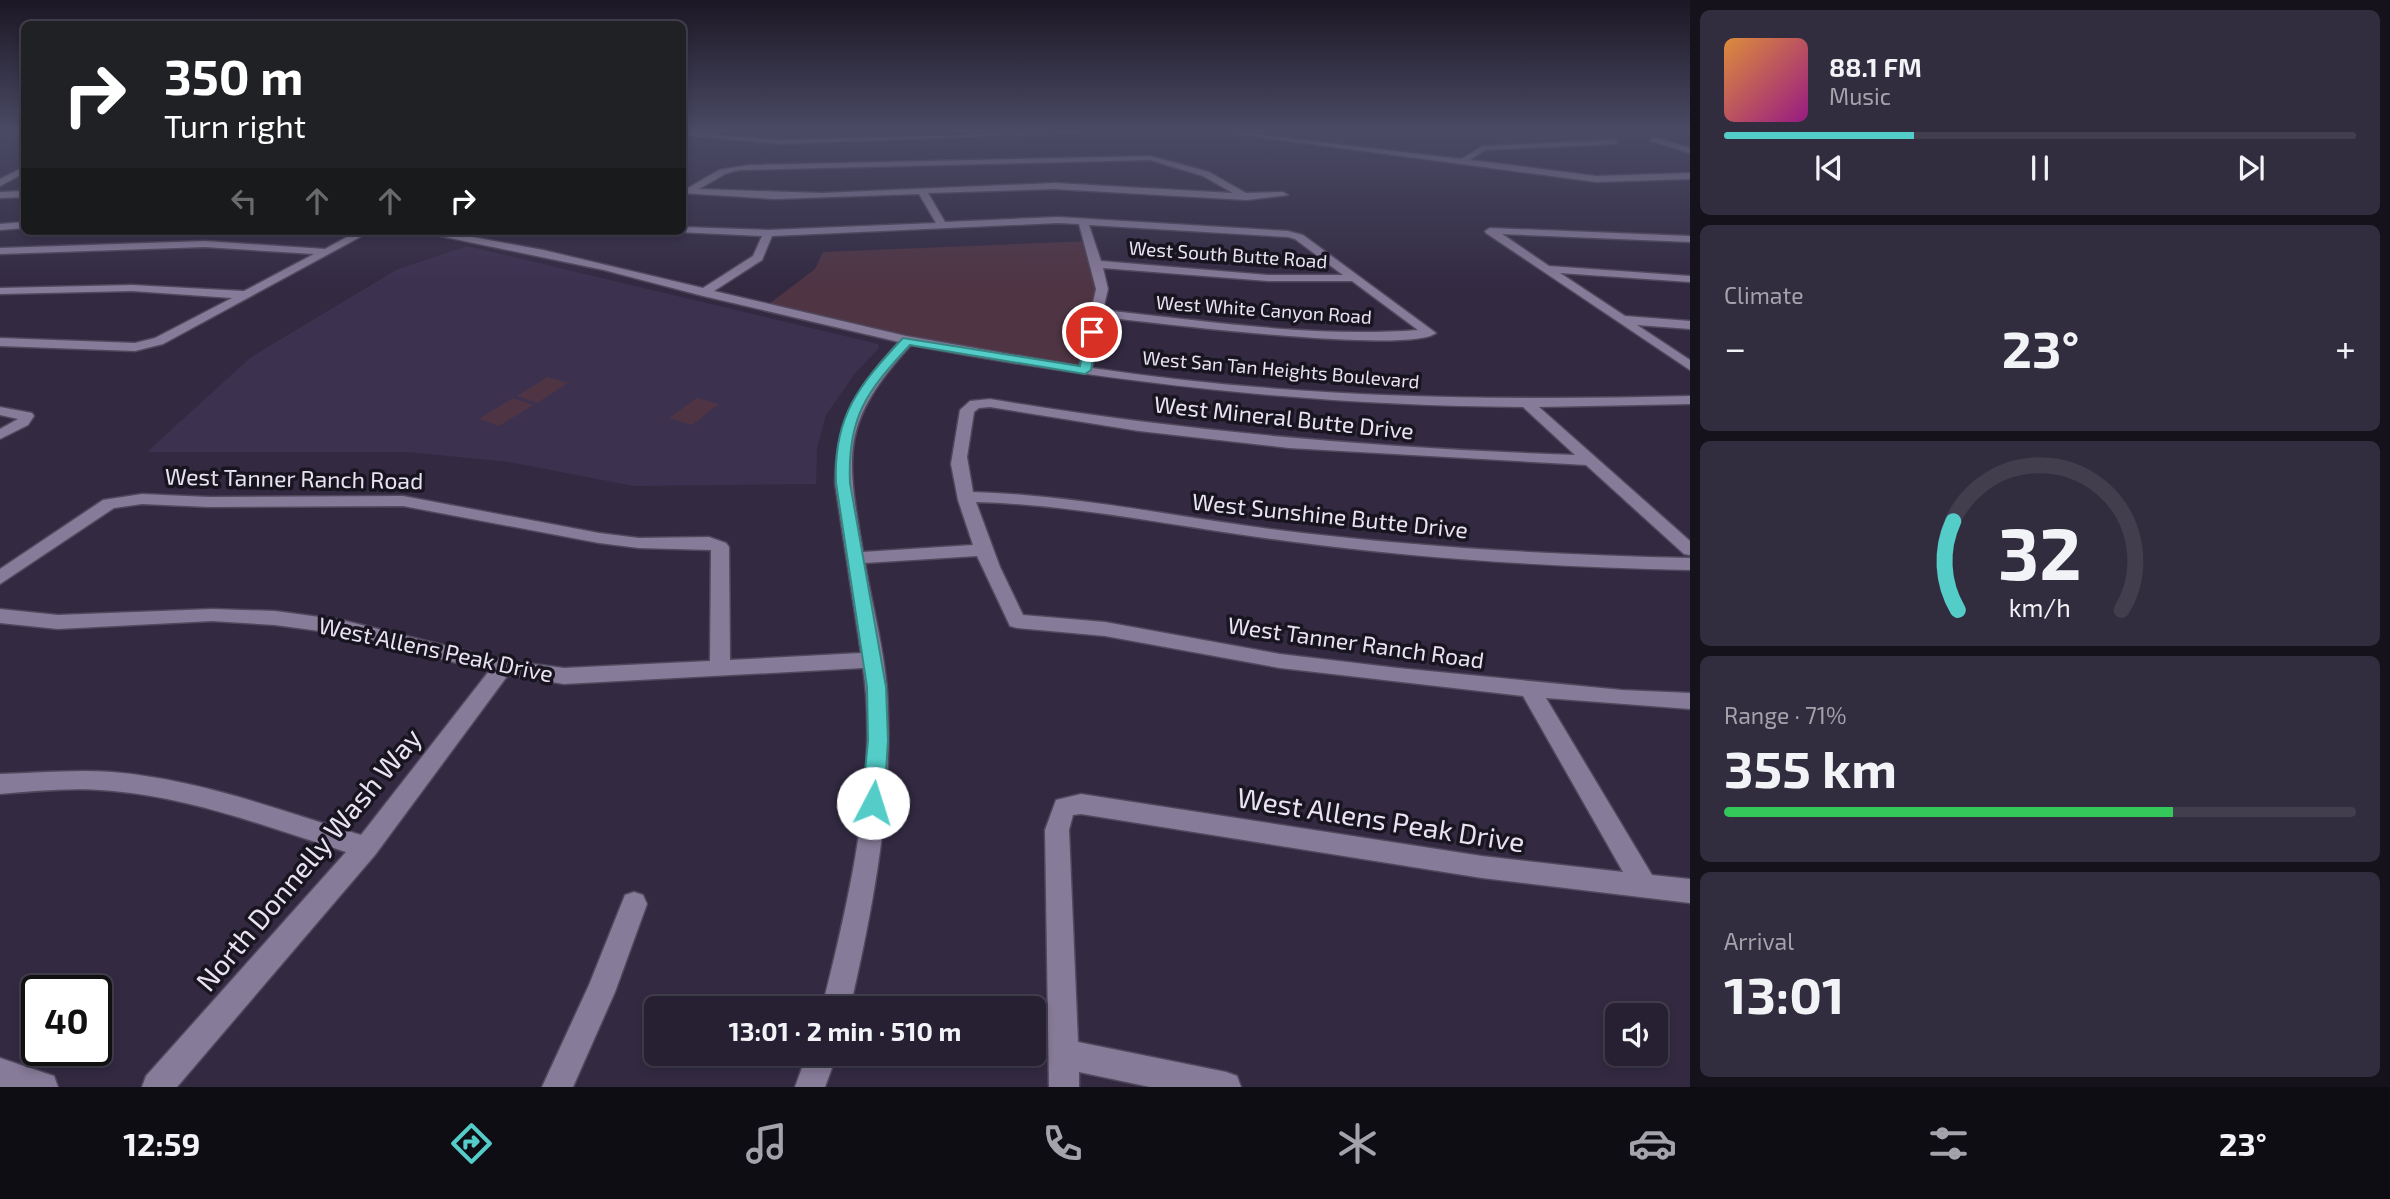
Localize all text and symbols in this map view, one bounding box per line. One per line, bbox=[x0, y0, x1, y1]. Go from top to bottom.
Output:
text: 350 m bbox=[164, 46, 304, 105]
icon: right bbox=[49, 49, 140, 140]
text: 88.1 FM bbox=[1829, 51, 1922, 82]
text: Music bbox=[1829, 82, 1891, 110]
text: Turn right bbox=[164, 106, 306, 144]
icon: previous bbox=[1810, 149, 1848, 187]
icon: pause bbox=[2021, 149, 2059, 187]
icon: next bbox=[2232, 149, 2270, 187]
icon: left bbox=[225, 182, 263, 220]
icon: ahead bbox=[298, 182, 336, 220]
icon: ahead bbox=[371, 182, 409, 220]
icon: right bbox=[444, 182, 482, 220]
street label: West South Butte Road bbox=[1128, 236, 1328, 272]
text: Climate bbox=[1724, 281, 1804, 309]
street label: West White Canyon Road bbox=[1155, 290, 1373, 328]
pin bbox=[1062, 302, 1122, 362]
icon: arrive bbox=[1073, 313, 1111, 351]
text: 23° bbox=[2002, 316, 2079, 378]
text: − bbox=[1724, 324, 1746, 370]
text: + bbox=[2335, 324, 2356, 370]
street label: West San Tan Heights Boulevard bbox=[1141, 345, 1421, 393]
street label: West Mineral Butte Drive bbox=[1153, 389, 1415, 445]
street label: West Tanner Ranch Road bbox=[165, 462, 423, 494]
street label: West Sunshine Butte Drive bbox=[1191, 487, 1469, 543]
text: 32 bbox=[1998, 507, 2082, 595]
text: km/h bbox=[2009, 591, 2071, 621]
street label: West Allens Peak Drive bbox=[316, 610, 556, 688]
street label: West Tanner Ranch Road bbox=[1226, 610, 1486, 674]
text: Range · 71% bbox=[1724, 701, 1846, 729]
street label: North Donnelly Wash Way bbox=[188, 721, 428, 997]
text: 355 km bbox=[1724, 736, 1897, 798]
position arrow bbox=[836, 766, 910, 840]
street label: West Allens Peak Drive bbox=[1235, 779, 1527, 859]
text: Arrival bbox=[1724, 927, 1794, 955]
text: 13:01 bbox=[1724, 962, 1845, 1024]
speed limit sign: 40 bbox=[21, 975, 112, 1066]
map controls bbox=[1605, 1003, 1668, 1066]
button: sound bbox=[1605, 1003, 1668, 1066]
text: 13:01 · 2 min · 510 m bbox=[729, 1015, 961, 1046]
icon: directions bbox=[447, 1119, 496, 1168]
icon: music bbox=[742, 1119, 791, 1168]
icon: phone bbox=[1038, 1119, 1087, 1168]
icon: climate bbox=[1333, 1119, 1382, 1168]
icon: car bbox=[1628, 1119, 1677, 1168]
icon: filters bbox=[1924, 1119, 1973, 1168]
text: 12:59 bbox=[123, 1124, 200, 1162]
text: 23° bbox=[2219, 1124, 2267, 1162]

